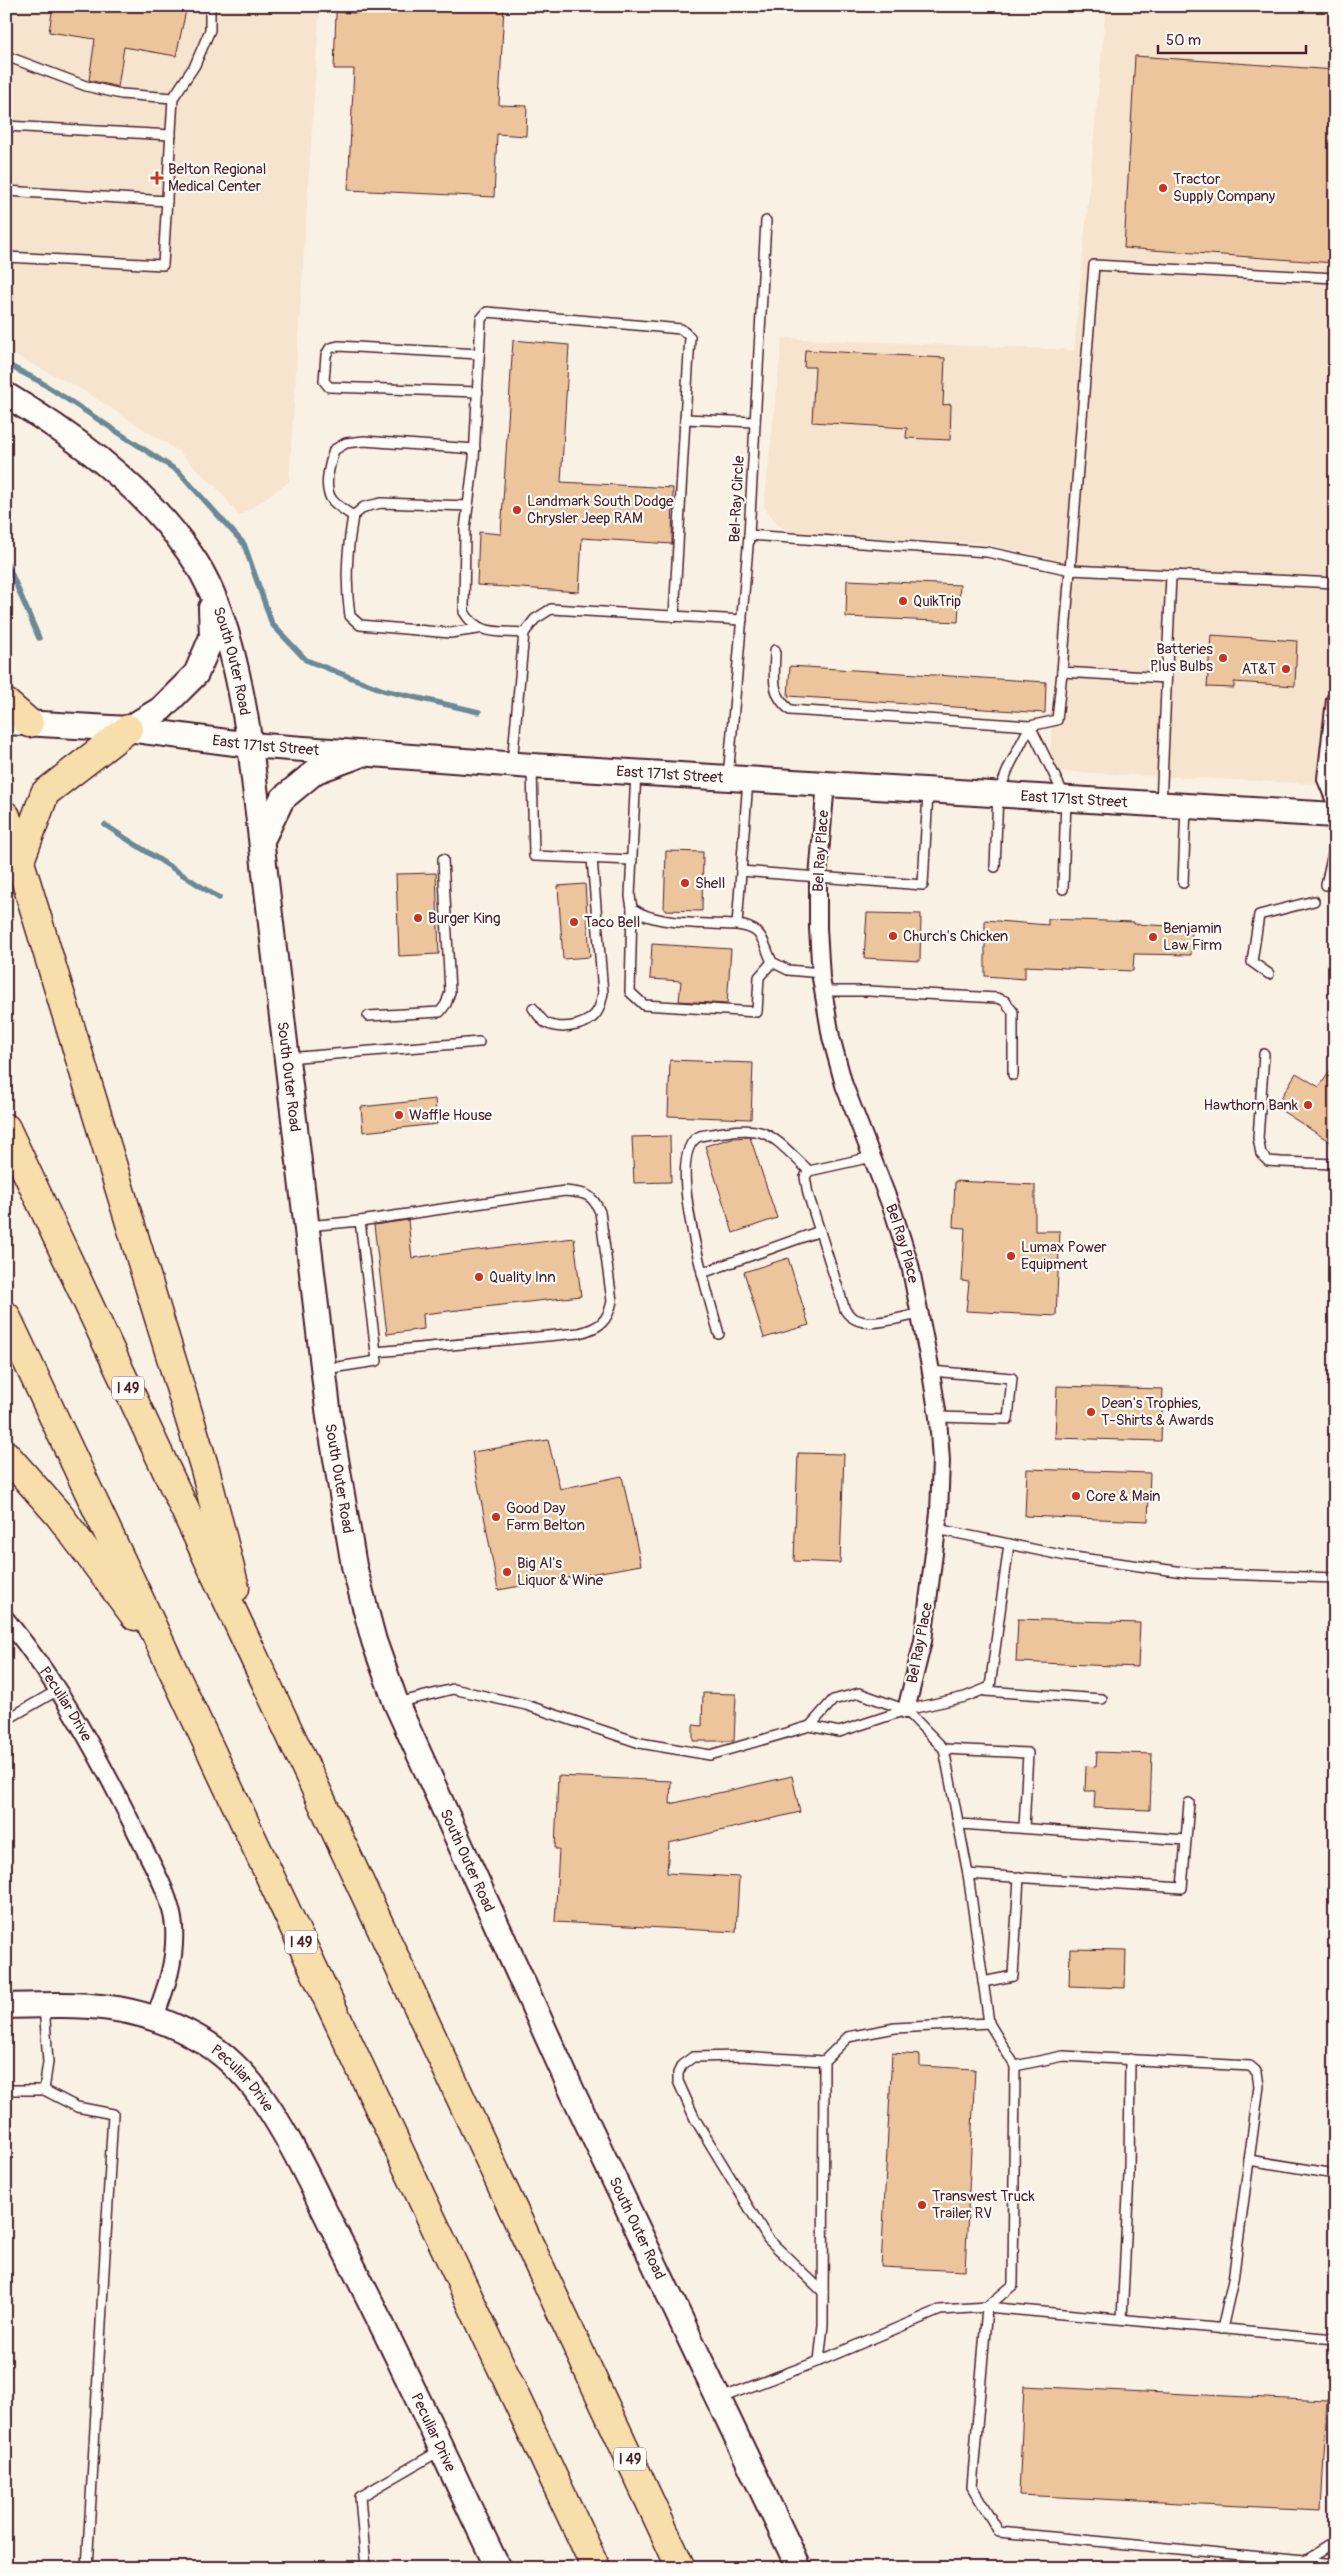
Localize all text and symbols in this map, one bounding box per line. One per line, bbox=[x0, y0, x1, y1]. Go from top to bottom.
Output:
scale bar bbox=[1158, 22, 1306, 54]
text: 50 m bbox=[1166, 31, 1201, 50]
place label: Belton Regional Medical Center bbox=[168, 160, 266, 196]
place label: Tractor Supply Company bbox=[1173, 170, 1276, 206]
marker: Belton Regional Medical Center bbox=[150, 171, 164, 185]
marker: Tractor Supply Company bbox=[1157, 182, 1169, 194]
street label: Bel-Ray Circle bbox=[725, 454, 749, 543]
place label: Landmark South Dodge Chrysler Jeep RAM bbox=[527, 492, 674, 528]
marker: Landmark South Dodge Chrysler Jeep RAM bbox=[511, 504, 523, 516]
place label: QuikTrip bbox=[913, 592, 961, 611]
marker: QuikTrip bbox=[897, 595, 909, 607]
street label: South Outer Road bbox=[209, 604, 255, 717]
place label: Batteries Plus Bulbs bbox=[1150, 640, 1213, 676]
marker: Batteries Plus Bulbs bbox=[1217, 652, 1229, 664]
place label: AT&T bbox=[1241, 660, 1276, 679]
marker: AT&T bbox=[1280, 663, 1292, 675]
street label: East 171st Street bbox=[211, 731, 321, 760]
street label: East 171st Street bbox=[616, 762, 725, 787]
street label: East 171st Street bbox=[1020, 786, 1129, 812]
street label: Bel Ray Place bbox=[809, 809, 833, 893]
place label: Shell bbox=[695, 874, 725, 893]
marker: Shell bbox=[679, 877, 691, 889]
place label: Burger King bbox=[428, 909, 501, 928]
marker: Burger King bbox=[412, 912, 424, 924]
place label: Taco Bell bbox=[584, 913, 640, 932]
marker: Taco Bell bbox=[568, 916, 580, 928]
place label: Benjamin Law Firm bbox=[1163, 919, 1222, 955]
place label: Church's Chicken bbox=[903, 927, 1008, 946]
marker: Church's Chicken bbox=[887, 930, 899, 942]
marker: Benjamin Law Firm bbox=[1147, 931, 1159, 943]
street label: South Outer Road bbox=[273, 1020, 305, 1133]
place label: Hawthorn Bank bbox=[1203, 1096, 1299, 1115]
marker: Hawthorn Bank bbox=[1302, 1099, 1314, 1111]
place label: Waffle House bbox=[409, 1106, 493, 1125]
marker: Waffle House bbox=[393, 1109, 405, 1121]
street label: Bel Ray Place bbox=[881, 1201, 923, 1285]
place label: Lumax Power Equipment bbox=[1021, 1238, 1107, 1274]
marker: Lumax Power Equipment bbox=[1005, 1250, 1017, 1262]
place label: Quality Inn bbox=[489, 1268, 556, 1287]
marker: Quality Inn bbox=[473, 1271, 485, 1283]
road number: I 49 bbox=[112, 1376, 144, 1400]
place label: Dean's Trophies, T-Shirts & Awards bbox=[1101, 1394, 1214, 1430]
marker: Dean's Trophies, T-Shirts & Awards bbox=[1085, 1406, 1097, 1418]
street label: South Outer Road bbox=[321, 1422, 358, 1535]
place label: Core & Main bbox=[1086, 1487, 1160, 1506]
marker: Core & Main bbox=[1070, 1490, 1082, 1502]
place label: Good Day Farm Belton bbox=[506, 1499, 585, 1535]
marker: Good Day Farm Belton bbox=[490, 1511, 502, 1523]
place label: Big Al's Liquor & Wine bbox=[517, 1554, 604, 1590]
marker: Big Al's Liquor & Wine bbox=[501, 1566, 513, 1578]
street label: Bel Ray Place bbox=[903, 1600, 937, 1685]
street label: Peculiar Drive bbox=[35, 1663, 97, 1745]
street label: South Outer Road bbox=[436, 1806, 499, 1915]
road number: I 49 bbox=[285, 1930, 317, 1954]
street label: Peculiar Drive bbox=[207, 2040, 278, 2116]
street label: South Outer Road bbox=[605, 2174, 670, 2282]
place label: Transwest Truck Trailer RV bbox=[932, 2187, 1036, 2223]
marker: Transwest Truck Trailer RV bbox=[916, 2199, 928, 2211]
street label: Peculiar Drive bbox=[407, 2390, 461, 2475]
road number: I 49 bbox=[614, 2448, 646, 2470]

